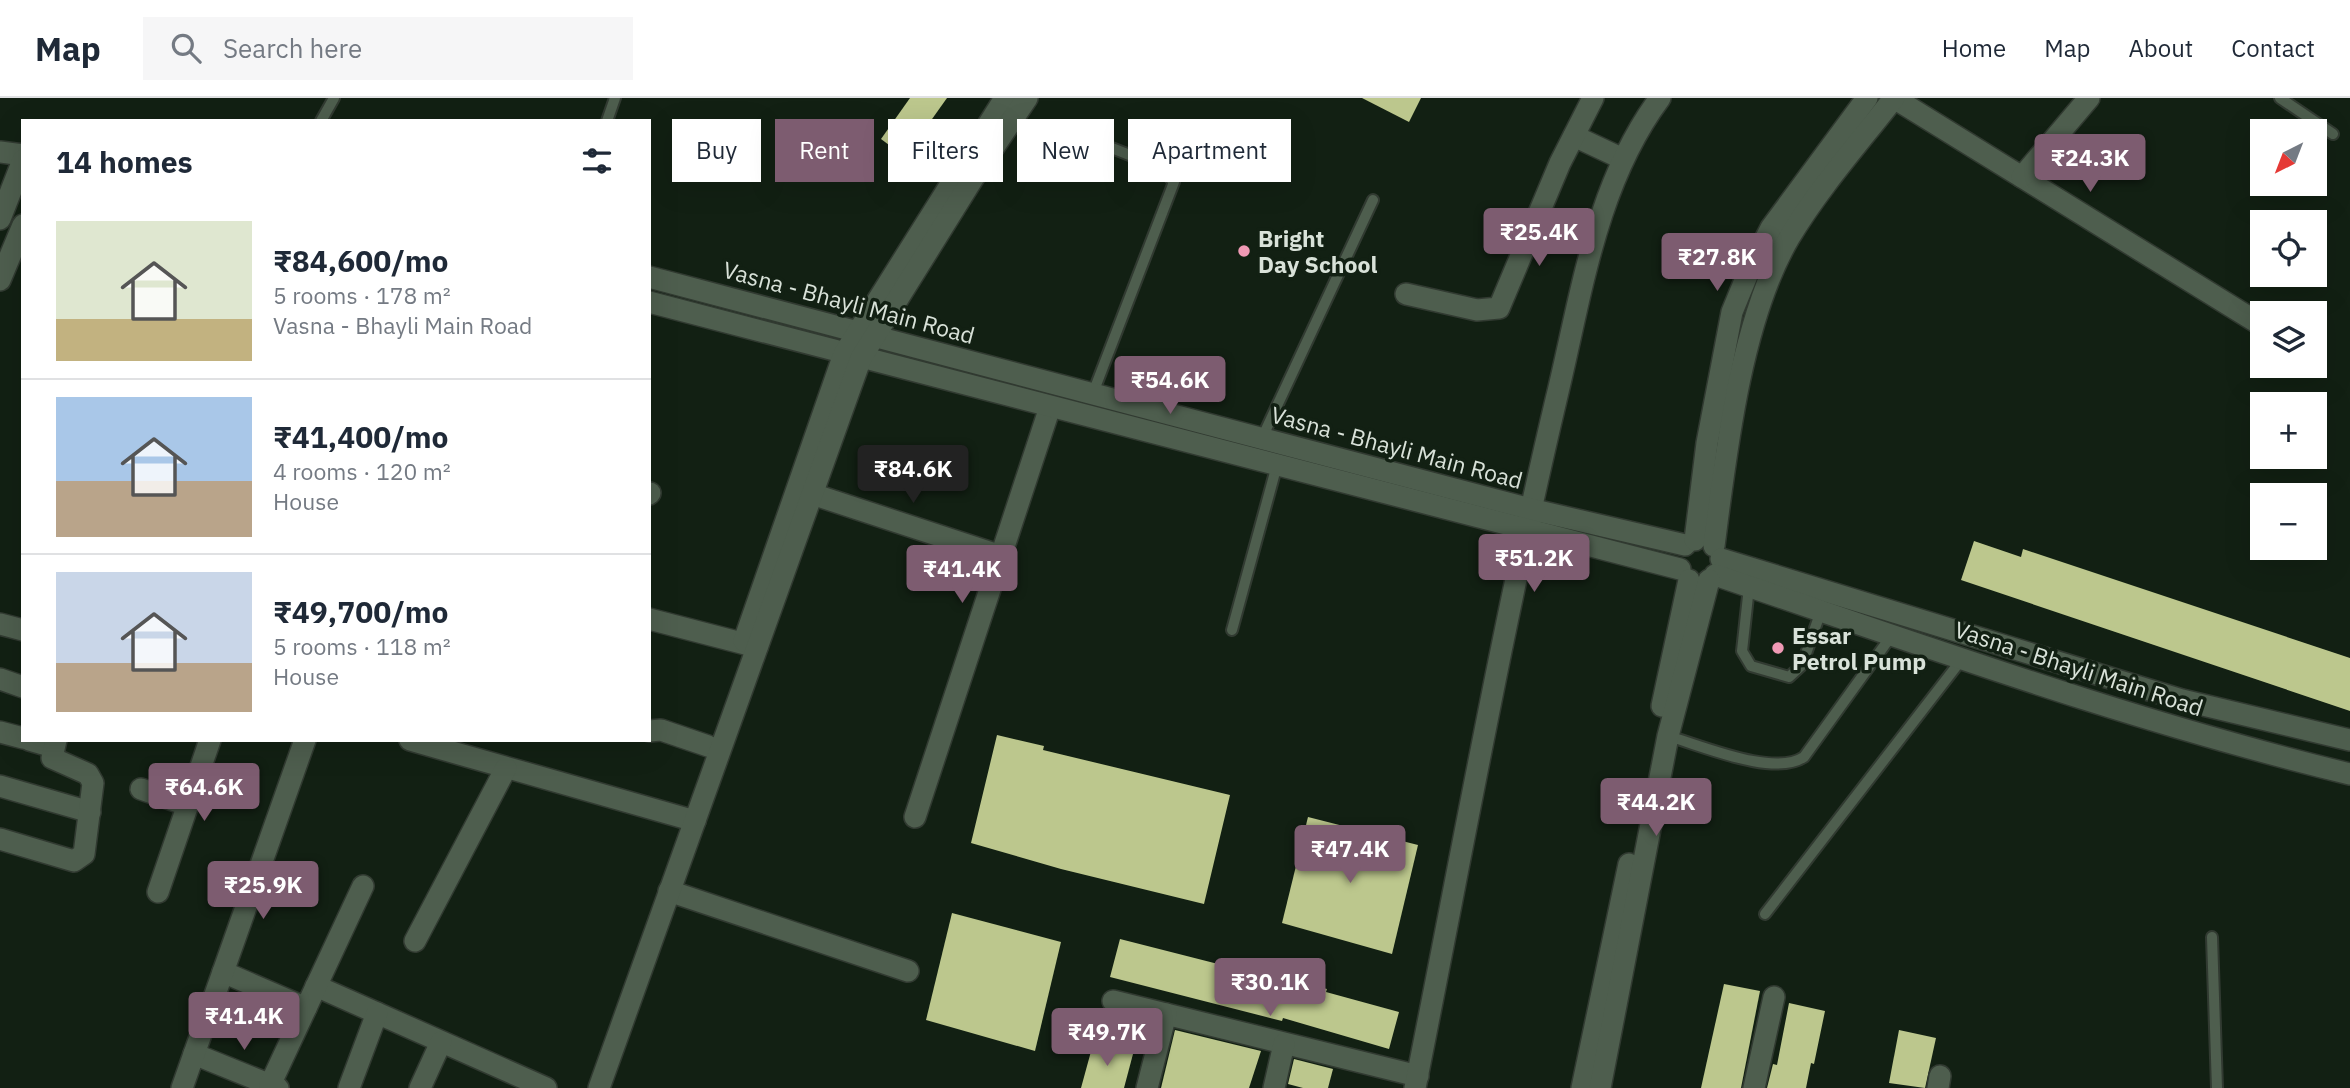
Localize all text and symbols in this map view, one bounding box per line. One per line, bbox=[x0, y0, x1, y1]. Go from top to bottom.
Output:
search box bbox=[143, 17, 633, 80]
text: Map bbox=[35, 27, 101, 70]
icon: search bbox=[167, 29, 205, 67]
text: Search here bbox=[223, 31, 362, 65]
text: Home bbox=[1942, 32, 2006, 64]
text: Map bbox=[2044, 32, 2090, 64]
text: About bbox=[2128, 32, 2193, 64]
text: Contact bbox=[2231, 32, 2315, 64]
chip: Buy bbox=[672, 119, 761, 182]
chip: Rent bbox=[775, 119, 874, 182]
chip: Filters bbox=[888, 119, 1003, 182]
chip: New bbox=[1017, 119, 1114, 182]
chip: Apartment bbox=[1128, 119, 1291, 182]
north arrow bbox=[2250, 119, 2328, 196]
map controls bbox=[2250, 119, 2327, 560]
pin: ₹24.3K bbox=[2033, 134, 2147, 194]
text: 14 homes bbox=[56, 142, 193, 181]
icon: filters bbox=[578, 142, 616, 180]
text: ₹24.3K bbox=[2050, 142, 2130, 172]
pin: ₹25.4K bbox=[1482, 208, 1596, 268]
button: locate bbox=[2250, 210, 2327, 287]
text: ₹25.4K bbox=[1499, 216, 1579, 246]
place label: Bright Day School bbox=[1258, 223, 1378, 279]
pin: ₹27.8K bbox=[1660, 234, 1774, 293]
text: ₹84,600/mo bbox=[273, 241, 448, 280]
text: ₹27.8K bbox=[1677, 241, 1757, 271]
marker: Bright Day School bbox=[1236, 243, 1252, 259]
icon: home bbox=[112, 249, 196, 333]
street label: Vasna - Bhayli Main Road bbox=[720, 254, 978, 350]
text: 5 rooms · 178 m² bbox=[273, 280, 451, 310]
button: layers bbox=[2250, 301, 2327, 378]
text: Vasna - Bhayli Main Road bbox=[273, 310, 532, 340]
pin: ₹54.6K bbox=[1113, 356, 1227, 416]
text: ₹54.6K bbox=[1130, 364, 1210, 394]
button: + bbox=[2250, 392, 2327, 469]
street label: Vasna - Bhayli Main Road bbox=[1268, 399, 1526, 495]
text: ₹41,400/mo bbox=[273, 417, 448, 456]
icon: home bbox=[112, 425, 196, 509]
pin: ₹84.6K bbox=[856, 446, 970, 505]
text: ₹84.6K bbox=[873, 453, 953, 483]
text: 4 rooms · 120 m² bbox=[273, 456, 451, 486]
button: − bbox=[2250, 483, 2327, 560]
text: House bbox=[273, 486, 339, 516]
pin: ₹51.2K bbox=[1477, 534, 1591, 594]
text: ₹51.2K bbox=[1494, 542, 1574, 572]
pin: ₹41.4K bbox=[905, 546, 1019, 605]
text: ₹41.4K bbox=[922, 553, 1002, 583]
text: ₹49,700/mo bbox=[273, 592, 448, 631]
icon: home bbox=[112, 600, 196, 684]
street label: Vasna - Bhayli Main Road bbox=[1951, 614, 2207, 722]
place label: Essar Petrol Pump bbox=[1792, 620, 1926, 676]
text: 5 rooms · 118 m² bbox=[273, 631, 451, 661]
marker: Essar Petrol Pump bbox=[1770, 640, 1786, 656]
text: House bbox=[273, 661, 339, 691]
pin: ₹64.6K bbox=[147, 764, 261, 823]
text: ₹64.6K bbox=[164, 771, 244, 801]
pin: ₹44.2K bbox=[1599, 778, 1713, 838]
text: ₹44.2K bbox=[1616, 786, 1696, 816]
pin: ₹47.4K bbox=[1293, 826, 1407, 885]
text: ₹47.4K bbox=[1310, 833, 1390, 863]
pin: ₹25.9K bbox=[206, 862, 320, 921]
text: ₹25.9K bbox=[223, 869, 303, 899]
pin: ₹30.1K bbox=[1213, 958, 1327, 1018]
text: ₹30.1K bbox=[1230, 966, 1310, 996]
pin: ₹41.4K bbox=[187, 992, 301, 1052]
text: ₹41.4K bbox=[204, 1000, 284, 1030]
pin: ₹49.7K bbox=[1050, 1009, 1164, 1068]
text: ₹49.7K bbox=[1067, 1016, 1147, 1046]

